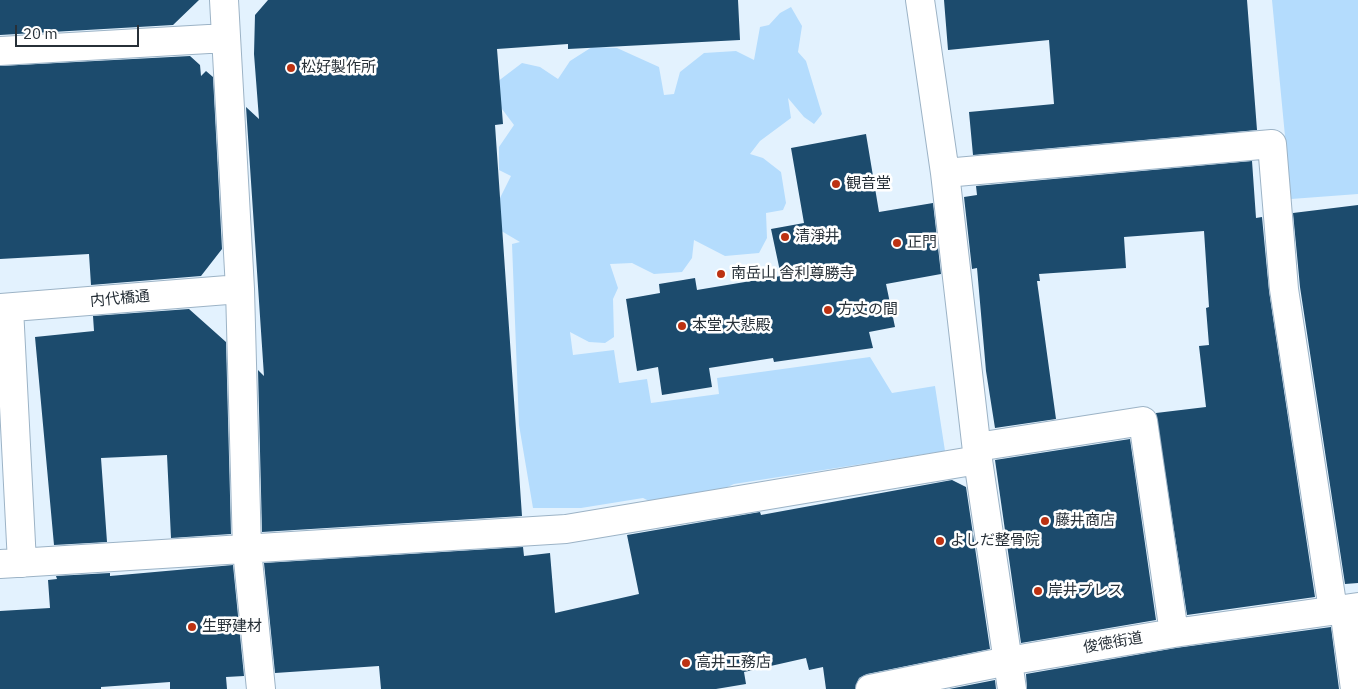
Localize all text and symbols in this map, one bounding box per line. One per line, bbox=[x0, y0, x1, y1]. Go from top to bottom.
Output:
scale bar bbox=[18, 15, 141, 47]
text: 20 m bbox=[23, 24, 58, 43]
place label: 松好製作所 bbox=[301, 59, 376, 77]
marker: 松好製作所 bbox=[285, 62, 297, 74]
place label: 観音堂 bbox=[846, 175, 891, 193]
marker: 観音堂 bbox=[830, 178, 842, 190]
place label: 清淨井 bbox=[795, 228, 840, 246]
marker: 清淨井 bbox=[779, 231, 791, 243]
place label: 正門 bbox=[907, 234, 937, 252]
marker: 正門 bbox=[891, 237, 903, 249]
place label: 南岳山 舎利尊勝寺 bbox=[731, 265, 855, 283]
marker: 南岳山 舎利尊勝寺 bbox=[715, 268, 727, 280]
street label: 内代橋通 bbox=[89, 287, 151, 311]
place label: 方丈の間 bbox=[838, 301, 898, 319]
marker: 方丈の間 bbox=[822, 304, 834, 316]
place label: 本堂 大悲殿 bbox=[692, 317, 771, 335]
marker: 本堂 大悲殿 bbox=[676, 320, 688, 332]
place label: 藤井商店 bbox=[1055, 512, 1115, 530]
marker: 藤井商店 bbox=[1039, 515, 1051, 527]
place label: よしだ整骨院 bbox=[950, 532, 1040, 550]
marker: よしだ整骨院 bbox=[934, 535, 946, 547]
place label: 岸井プレス bbox=[1048, 582, 1123, 600]
marker: 岸井プレス bbox=[1032, 585, 1044, 597]
place label: 生野建材 bbox=[202, 618, 262, 636]
marker: 生野建材 bbox=[186, 621, 198, 633]
street label: 俊徳街道 bbox=[1082, 629, 1144, 657]
place label: 高井工務店 bbox=[696, 654, 771, 672]
marker: 高井工務店 bbox=[680, 657, 692, 669]

